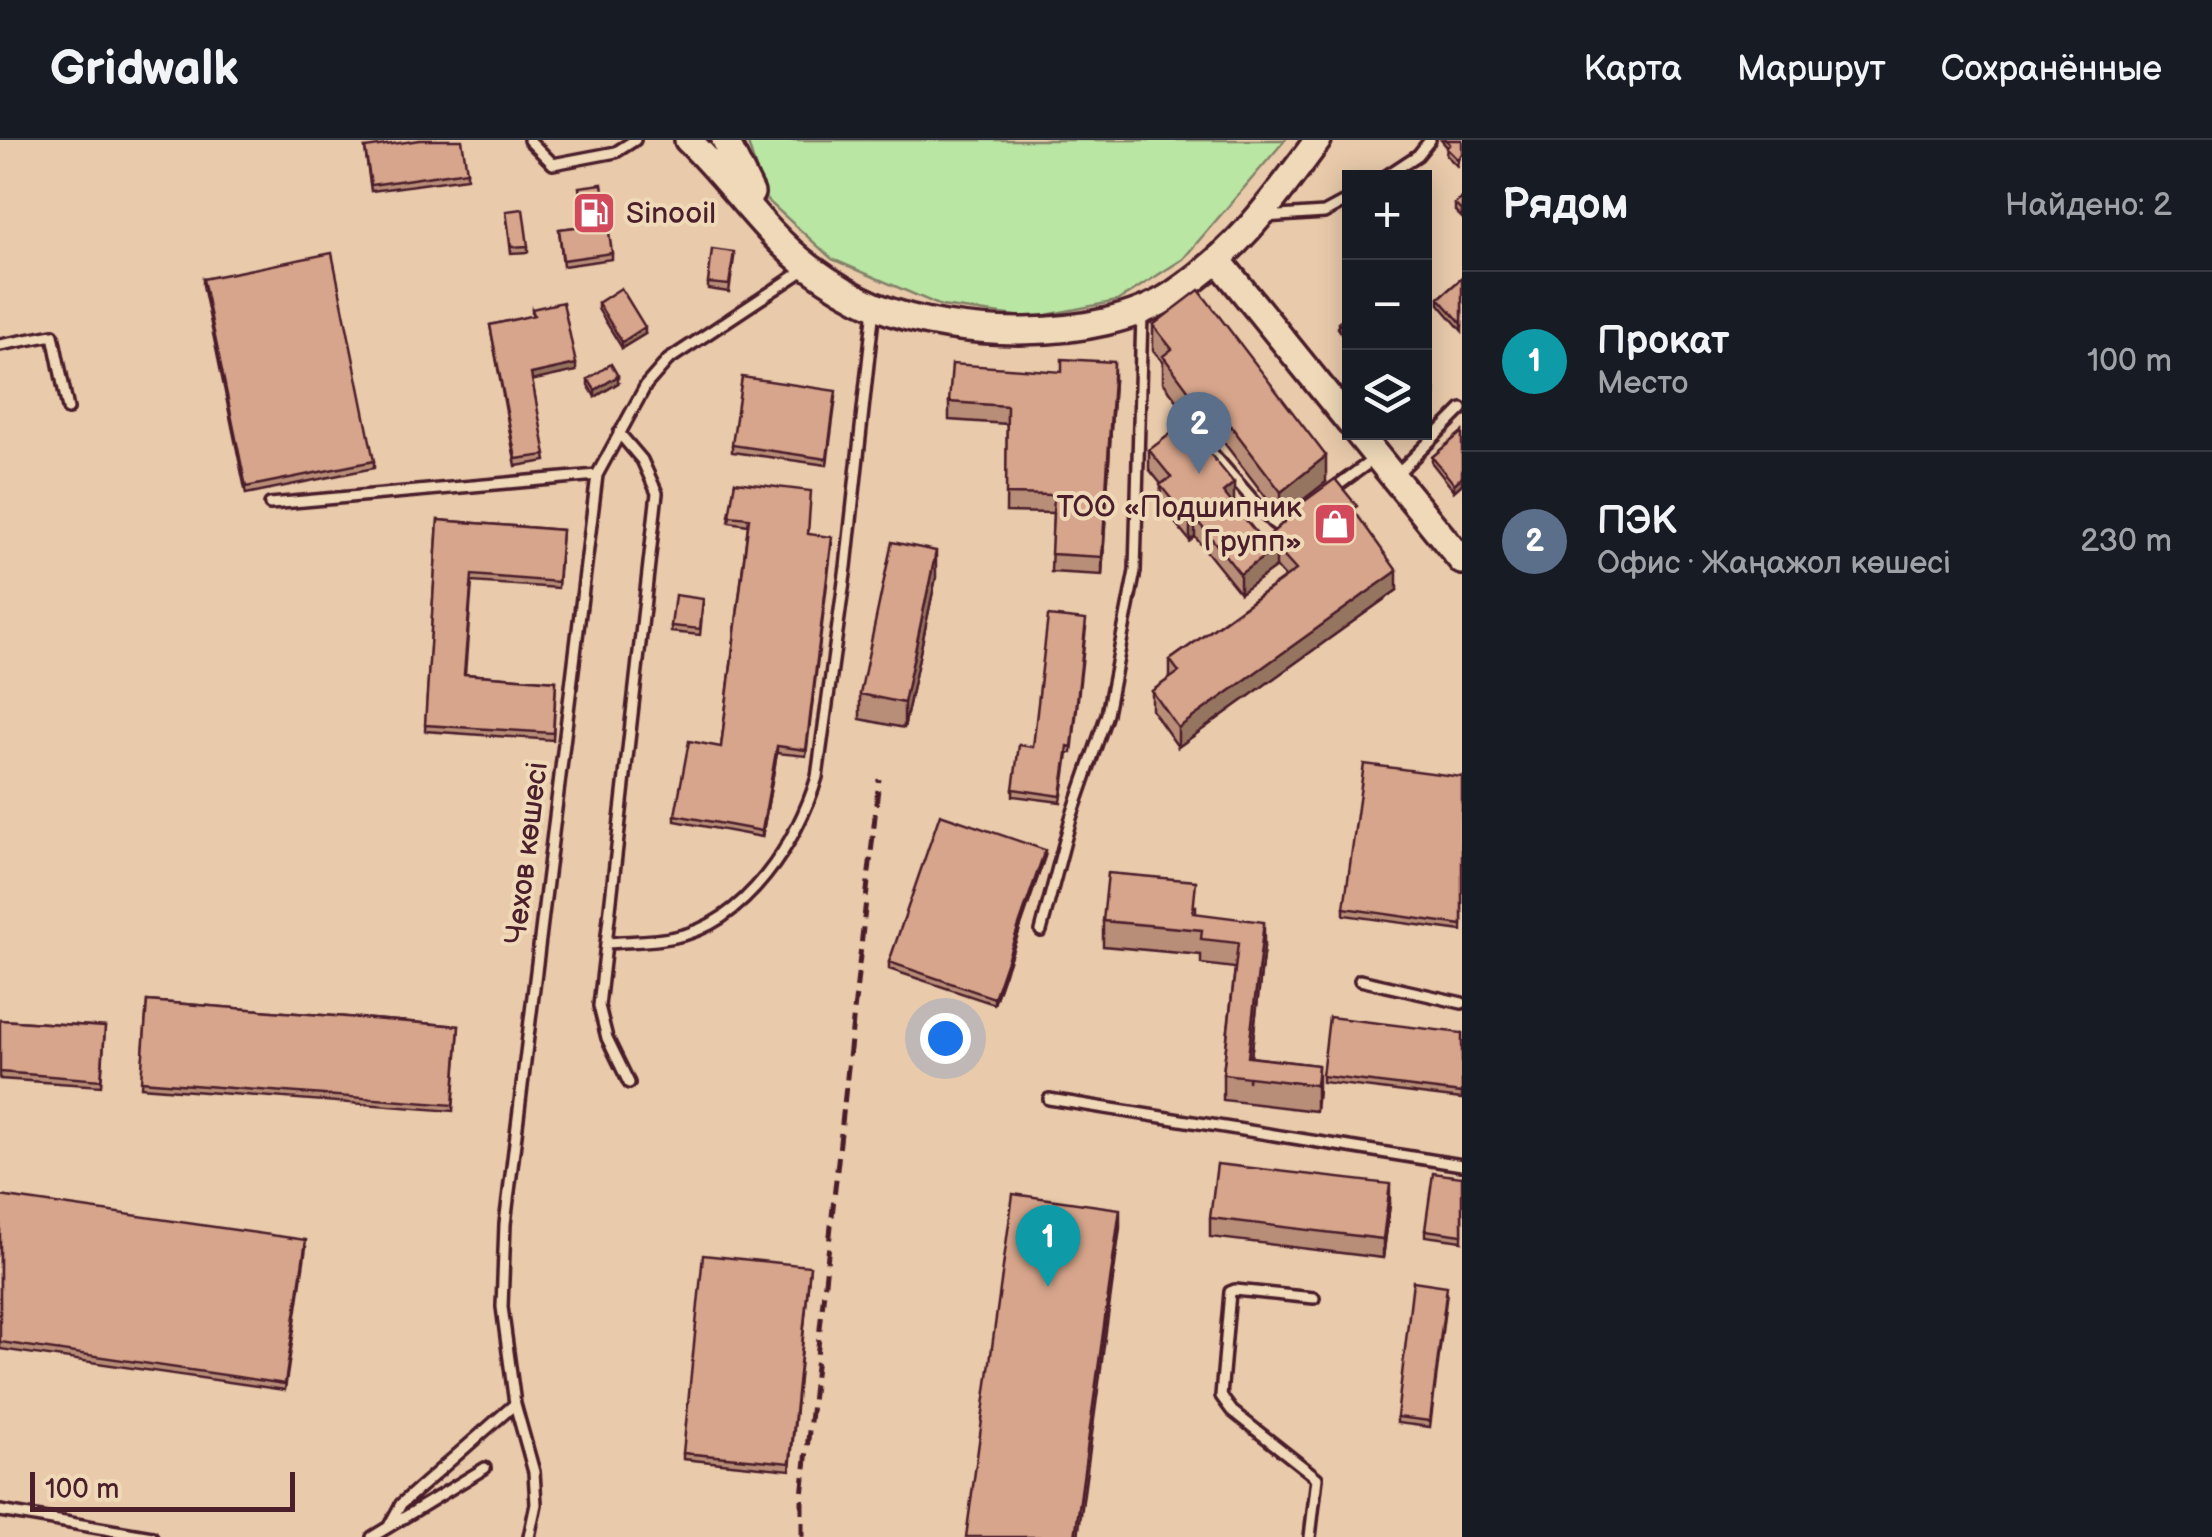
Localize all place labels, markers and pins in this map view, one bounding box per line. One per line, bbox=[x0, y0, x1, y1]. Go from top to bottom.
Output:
fuel station icon: Sinooil bbox=[571, 190, 617, 236]
place label: Sinooil bbox=[626, 196, 716, 232]
pin: 2 bbox=[1166, 392, 1232, 474]
place label: ТОО «Подшипник Групп» bbox=[1057, 490, 1302, 560]
shop icon: ТОО «Подшипник Групп» bbox=[1312, 501, 1358, 547]
pin: 1 bbox=[1016, 1204, 1080, 1287]

